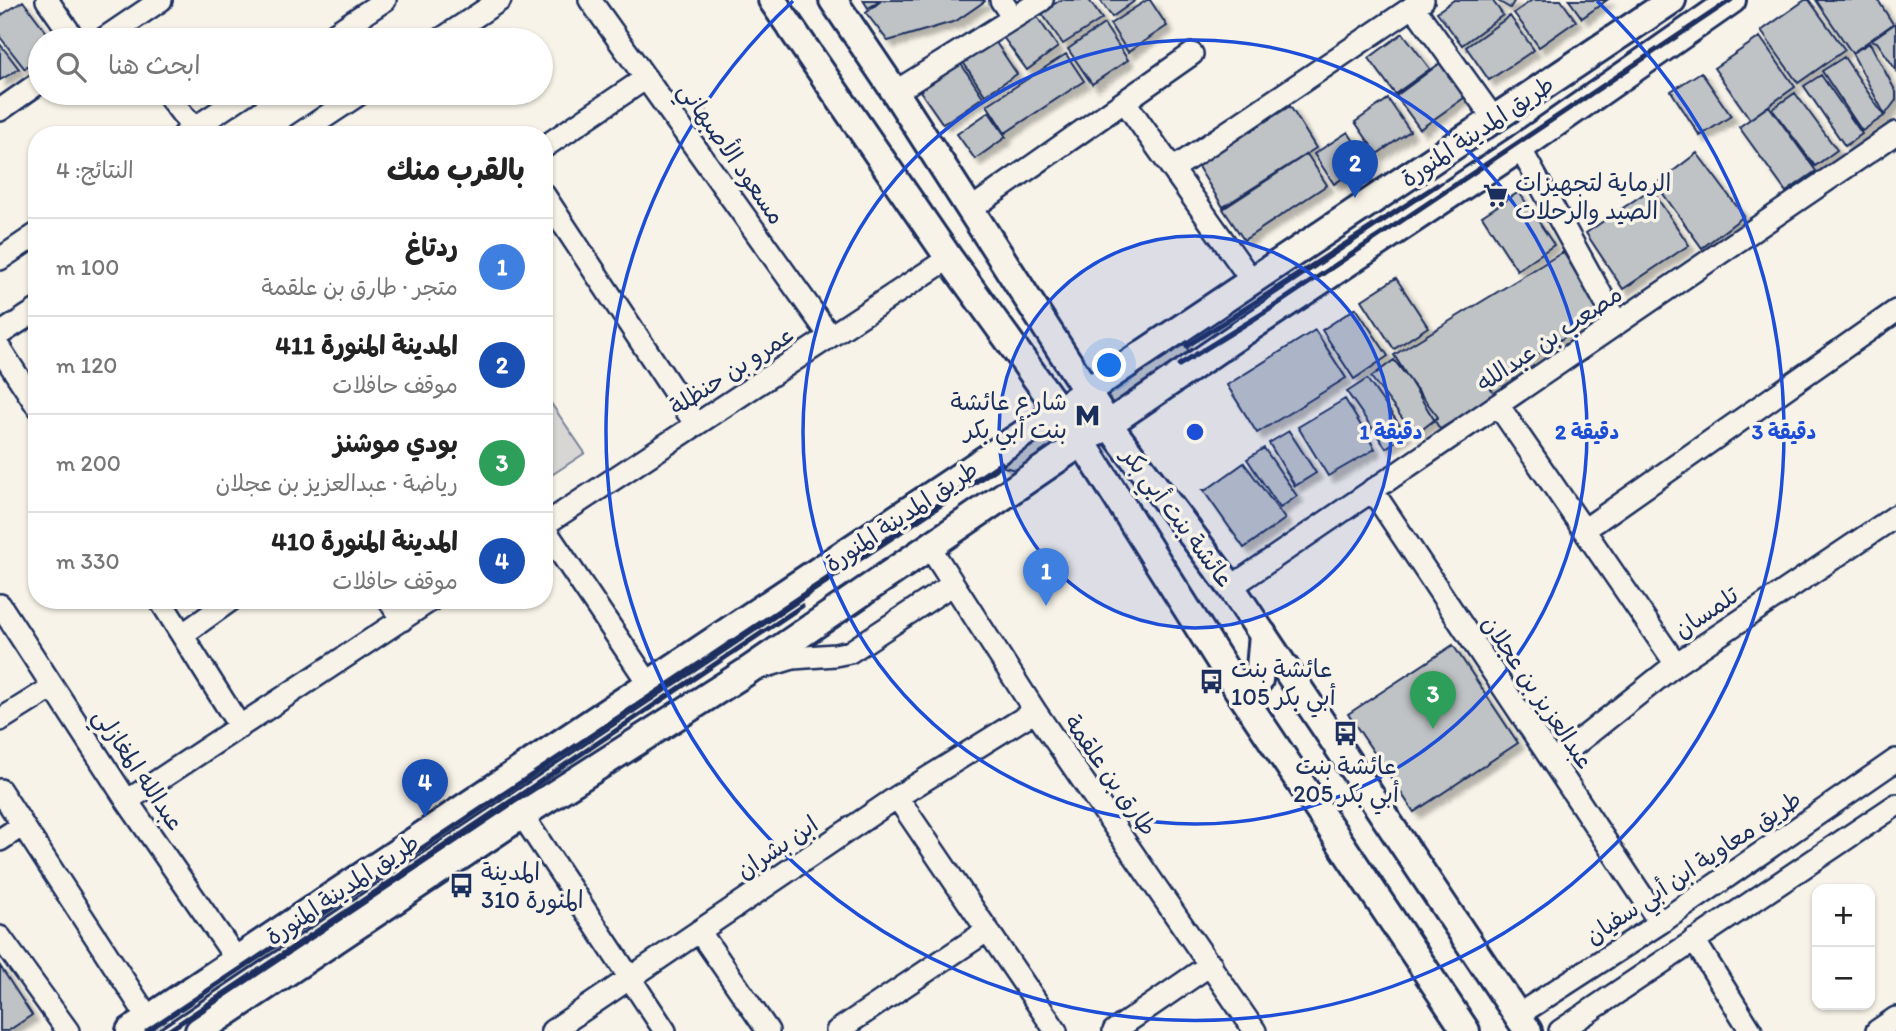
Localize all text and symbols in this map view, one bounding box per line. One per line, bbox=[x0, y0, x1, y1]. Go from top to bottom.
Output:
search box bbox=[28, 28, 553, 105]
icon: search bbox=[52, 48, 90, 86]
text: ابحث هنا bbox=[108, 49, 201, 81]
street label: طريق المدينة المنورة bbox=[1395, 69, 1560, 195]
street label: مسعود الأصبهاني bbox=[666, 75, 793, 234]
pin: 2 bbox=[1332, 140, 1378, 198]
text: بالقرب منك bbox=[387, 151, 525, 188]
text: النتائج: 4 bbox=[56, 156, 134, 184]
place label: الرماية لتجهيزات الصيد والرحلات bbox=[1515, 168, 1671, 225]
supermarket icon: الرماية لتجهيزات الصيد والرحلات bbox=[1481, 182, 1509, 210]
text: ردتاغ bbox=[406, 231, 458, 263]
text: 100 m bbox=[56, 253, 120, 281]
text: 1 bbox=[497, 253, 507, 281]
text: متجر · طارق بن علقمة bbox=[262, 273, 458, 301]
street label: مصعب بن عبدالله bbox=[1471, 279, 1627, 397]
street label: عمرو بن حنظلة bbox=[664, 319, 800, 421]
text: المدينة المنورة 411 bbox=[275, 329, 458, 361]
your location bbox=[1092, 348, 1126, 382]
text: 120 m bbox=[56, 351, 117, 379]
text: 2 bbox=[496, 351, 508, 379]
text: موقف حافلات bbox=[332, 371, 458, 399]
place label: شارع عائشة بنت أبي بكر bbox=[950, 387, 1067, 451]
metro station icon: شارع عائشة بنت أبي بكر bbox=[1073, 401, 1101, 429]
text: 1 دقيقة bbox=[1360, 419, 1422, 445]
text: 2 دقيقة bbox=[1555, 419, 1619, 445]
text: 3 دقيقة bbox=[1752, 419, 1816, 445]
centre of rings bbox=[1183, 420, 1207, 444]
text: بودي موشنز bbox=[334, 427, 458, 459]
street label: عائشة بنت أبي بكر bbox=[1109, 440, 1240, 597]
text: 200 m bbox=[56, 449, 121, 477]
text: 3 bbox=[496, 449, 508, 477]
street label: طريق المدينة المنورة bbox=[819, 454, 984, 580]
text: رياضة · عبدالعزيز بن عجلان bbox=[215, 469, 458, 497]
text: المدينة المنورة 410 bbox=[271, 525, 458, 557]
text: 330 m bbox=[56, 547, 120, 575]
text: 4 bbox=[495, 547, 509, 575]
pin: 1 bbox=[1023, 548, 1069, 606]
text: موقف حافلات bbox=[332, 567, 458, 595]
street label: تلمسان bbox=[1668, 580, 1744, 644]
street label: عبدالعزيز بن عجلان bbox=[1476, 610, 1600, 774]
place label: عائشة بنت أبي بكر 105 bbox=[1231, 654, 1336, 718]
bus stop icon: عائشة بنت أبي بكر 105 bbox=[1197, 668, 1225, 696]
pin: 3 bbox=[1410, 671, 1456, 729]
street label: عبدالله المغازلي bbox=[82, 702, 191, 840]
street label: طارق بن علقمة bbox=[1059, 709, 1163, 841]
bus stop icon: عائشة بنت أبي بكر 205 bbox=[1332, 720, 1360, 748]
place label: عائشة بنت أبي بكر 205 bbox=[1293, 751, 1399, 815]
pin: 4 bbox=[402, 759, 448, 817]
street label: طريق معاوية ابن أبي سفيان bbox=[1580, 784, 1810, 956]
street label: ابن بشران bbox=[731, 809, 823, 885]
street label: طريق المدينة المنورة bbox=[260, 827, 425, 953]
place label: المدينة المنورة 310 bbox=[481, 857, 584, 916]
bus stop icon: المدينة المنورة 310 bbox=[447, 871, 475, 899]
map controls bbox=[1812, 884, 1875, 1010]
button: + bbox=[1812, 884, 1875, 947]
button: − bbox=[1812, 947, 1875, 1010]

